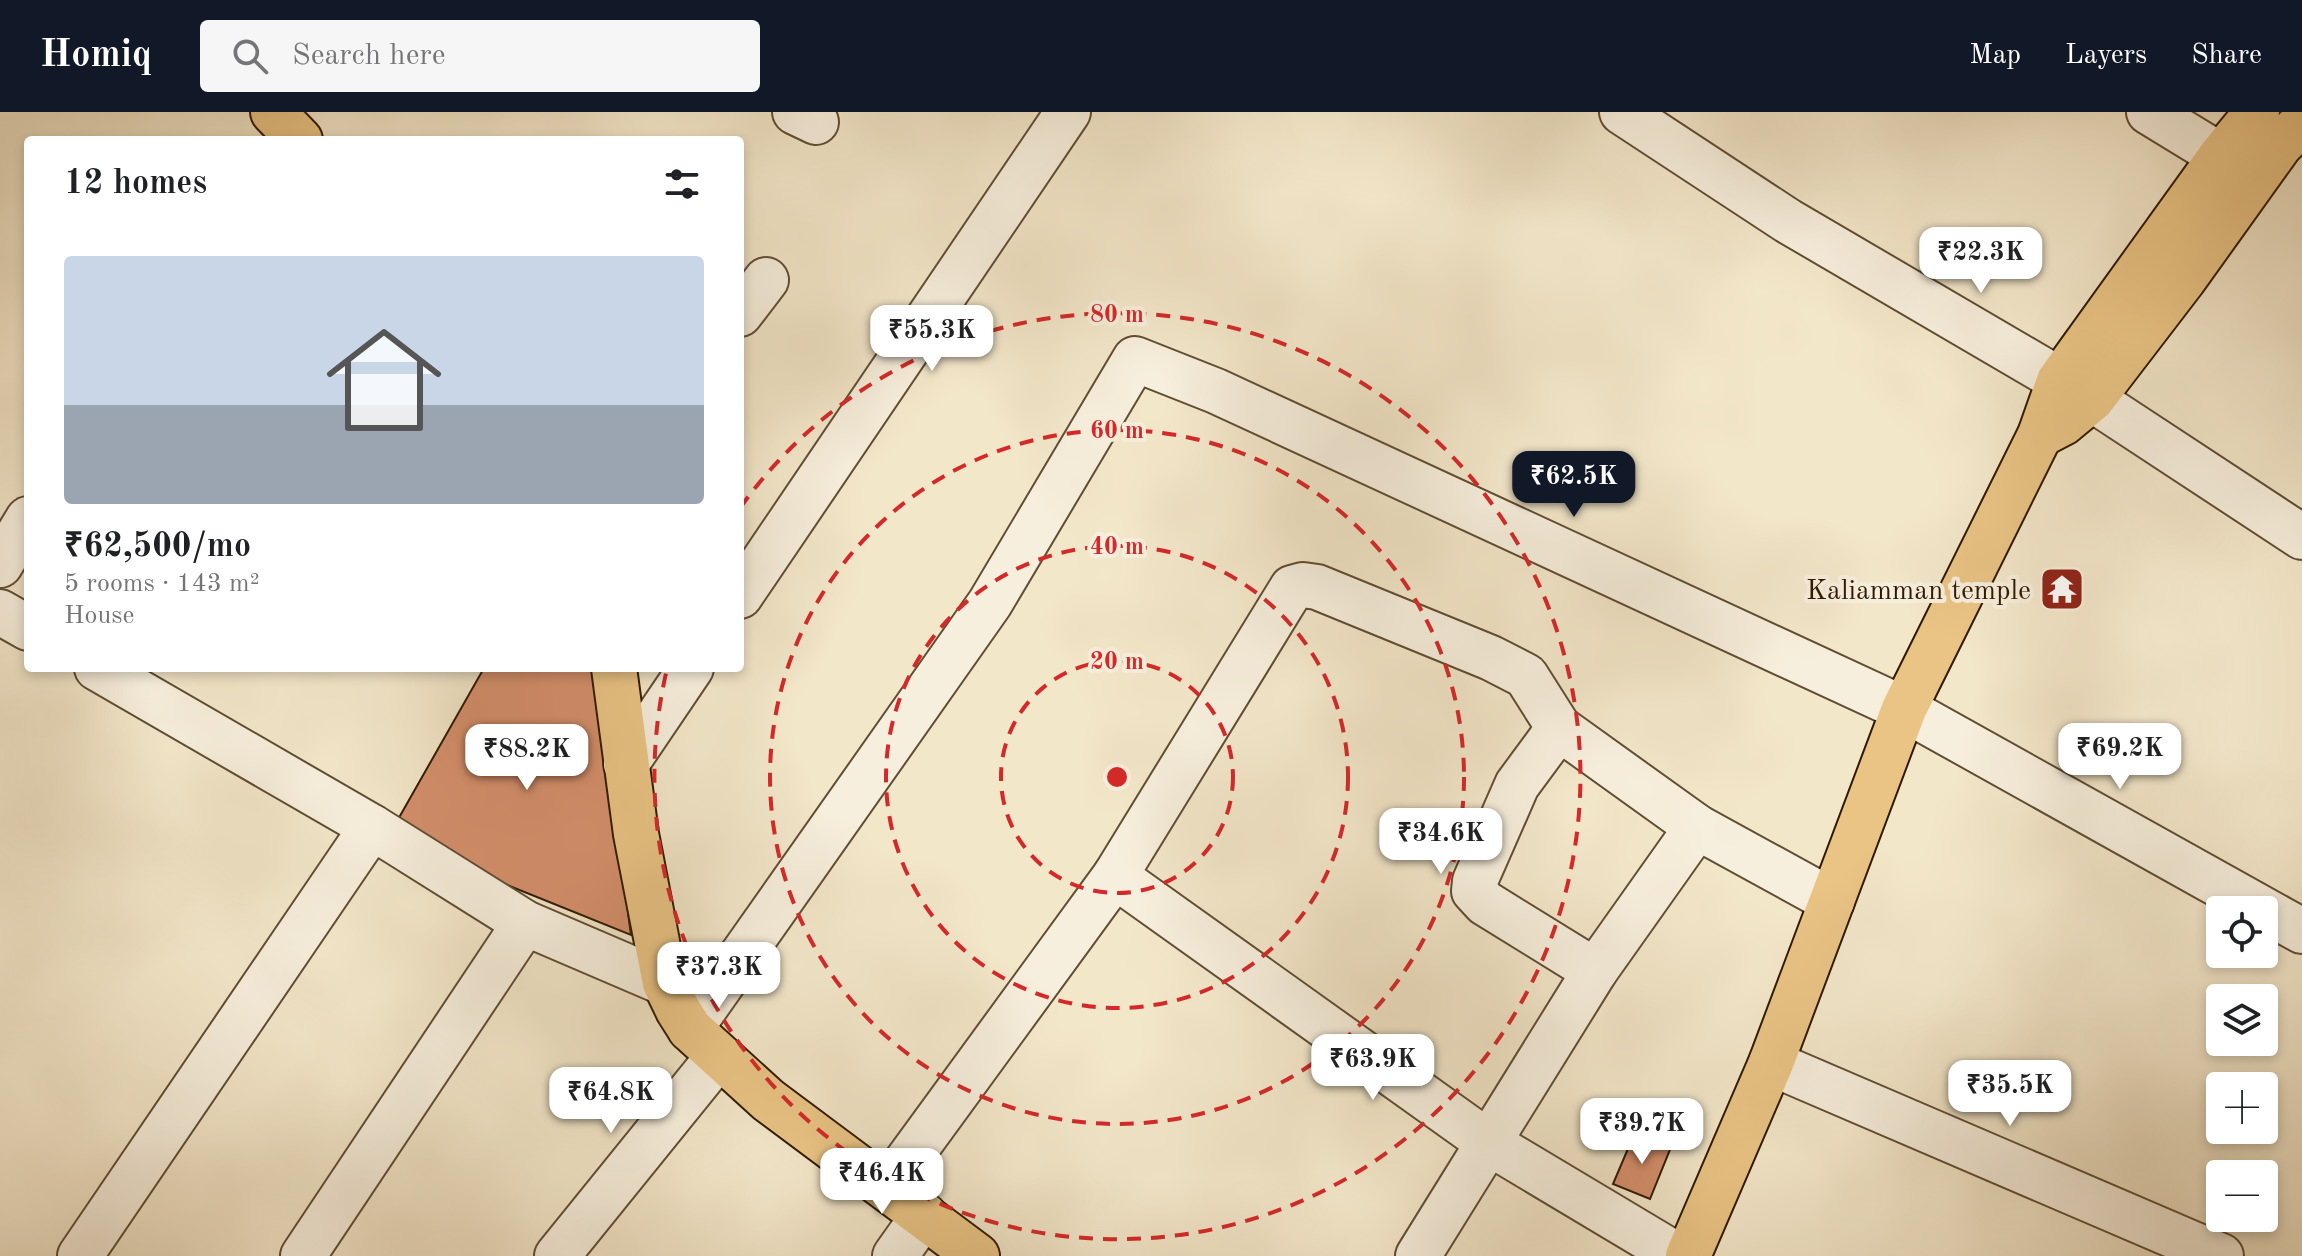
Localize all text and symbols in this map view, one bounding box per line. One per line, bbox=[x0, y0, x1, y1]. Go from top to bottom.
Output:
search box bbox=[200, 20, 760, 92]
icon: search bbox=[228, 34, 272, 78]
text: Homiq bbox=[40, 37, 152, 75]
text: Search here bbox=[292, 41, 446, 71]
text: Map bbox=[1969, 42, 2021, 70]
text: Layers bbox=[2065, 42, 2147, 70]
text: Share bbox=[2191, 42, 2262, 70]
icon: filters bbox=[660, 162, 704, 206]
text: 12 homes bbox=[64, 167, 207, 201]
pin: ₹22.3K bbox=[1916, 227, 2046, 295]
text: ₹22.3K bbox=[1937, 240, 2025, 266]
text: 80 m bbox=[1090, 304, 1144, 328]
pin: ₹55.3K bbox=[867, 305, 997, 373]
icon: home bbox=[312, 308, 456, 452]
text: ₹55.3K bbox=[888, 318, 976, 344]
text: 60 m bbox=[1090, 420, 1144, 444]
pin: ₹62.5K bbox=[1509, 451, 1639, 519]
text: ₹62.5K bbox=[1530, 464, 1618, 490]
text: ₹62,500/mo bbox=[64, 530, 251, 564]
text: 40 m bbox=[1090, 536, 1144, 560]
temple icon: Kaliamman temple bbox=[2038, 565, 2086, 613]
text: 5 rooms · 143 m² bbox=[64, 571, 260, 597]
place label: Kaliamman temple bbox=[1806, 578, 2031, 606]
text: House bbox=[64, 603, 135, 629]
text: 20 m bbox=[1090, 651, 1144, 675]
pin: ₹69.2K bbox=[2055, 723, 2185, 791]
pin: ₹88.2K bbox=[462, 724, 592, 792]
text: ₹69.2K bbox=[2076, 736, 2164, 762]
text: ₹88.2K bbox=[483, 737, 571, 763]
centre of rings bbox=[1103, 763, 1131, 791]
pin: ₹34.6K bbox=[1376, 808, 1506, 876]
text: ₹34.6K bbox=[1397, 821, 1485, 847]
map controls bbox=[2206, 896, 2278, 1232]
button: locate bbox=[2206, 896, 2278, 968]
pin: ₹37.3K bbox=[654, 942, 784, 1010]
text: ₹37.3K bbox=[675, 955, 763, 981]
button: layers bbox=[2206, 984, 2278, 1056]
pin: ₹63.9K bbox=[1308, 1034, 1438, 1102]
text: ₹63.9K bbox=[1329, 1047, 1417, 1073]
pin: ₹35.5K bbox=[1945, 1060, 2075, 1128]
pin: ₹64.8K bbox=[546, 1067, 676, 1135]
button: + bbox=[2206, 1072, 2278, 1144]
text: ₹35.5K bbox=[1966, 1073, 2054, 1099]
text: ₹64.8K bbox=[567, 1080, 655, 1106]
pin: ₹39.7K bbox=[1577, 1098, 1707, 1166]
text: ₹39.7K bbox=[1598, 1111, 1686, 1137]
pin: ₹46.4K bbox=[817, 1148, 947, 1216]
button: − bbox=[2206, 1160, 2278, 1232]
text: ₹46.4K bbox=[838, 1161, 926, 1187]

